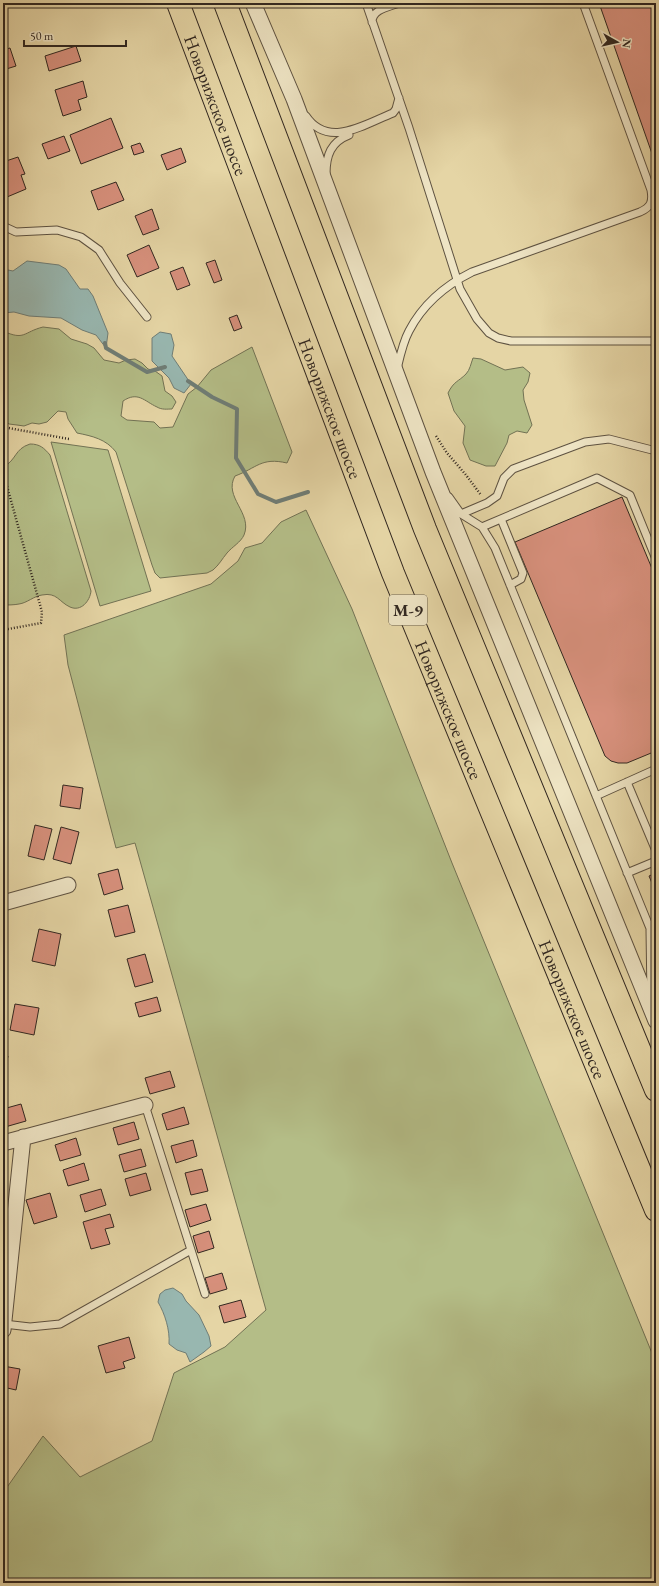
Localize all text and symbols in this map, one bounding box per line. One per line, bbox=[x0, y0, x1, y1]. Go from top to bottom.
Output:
scale bar bbox=[24, 22, 126, 48]
north arrow bbox=[597, 22, 637, 62]
text: 50 m bbox=[30, 28, 54, 44]
street label: Новорижское шоссе bbox=[180, 31, 253, 178]
text: N bbox=[619, 38, 634, 49]
street label: Новорижское шоссе bbox=[294, 335, 368, 482]
road number: М-9 bbox=[389, 595, 427, 625]
street label: Новорижское шоссе bbox=[410, 637, 488, 783]
street label: Новорижское шоссе bbox=[534, 936, 612, 1082]

